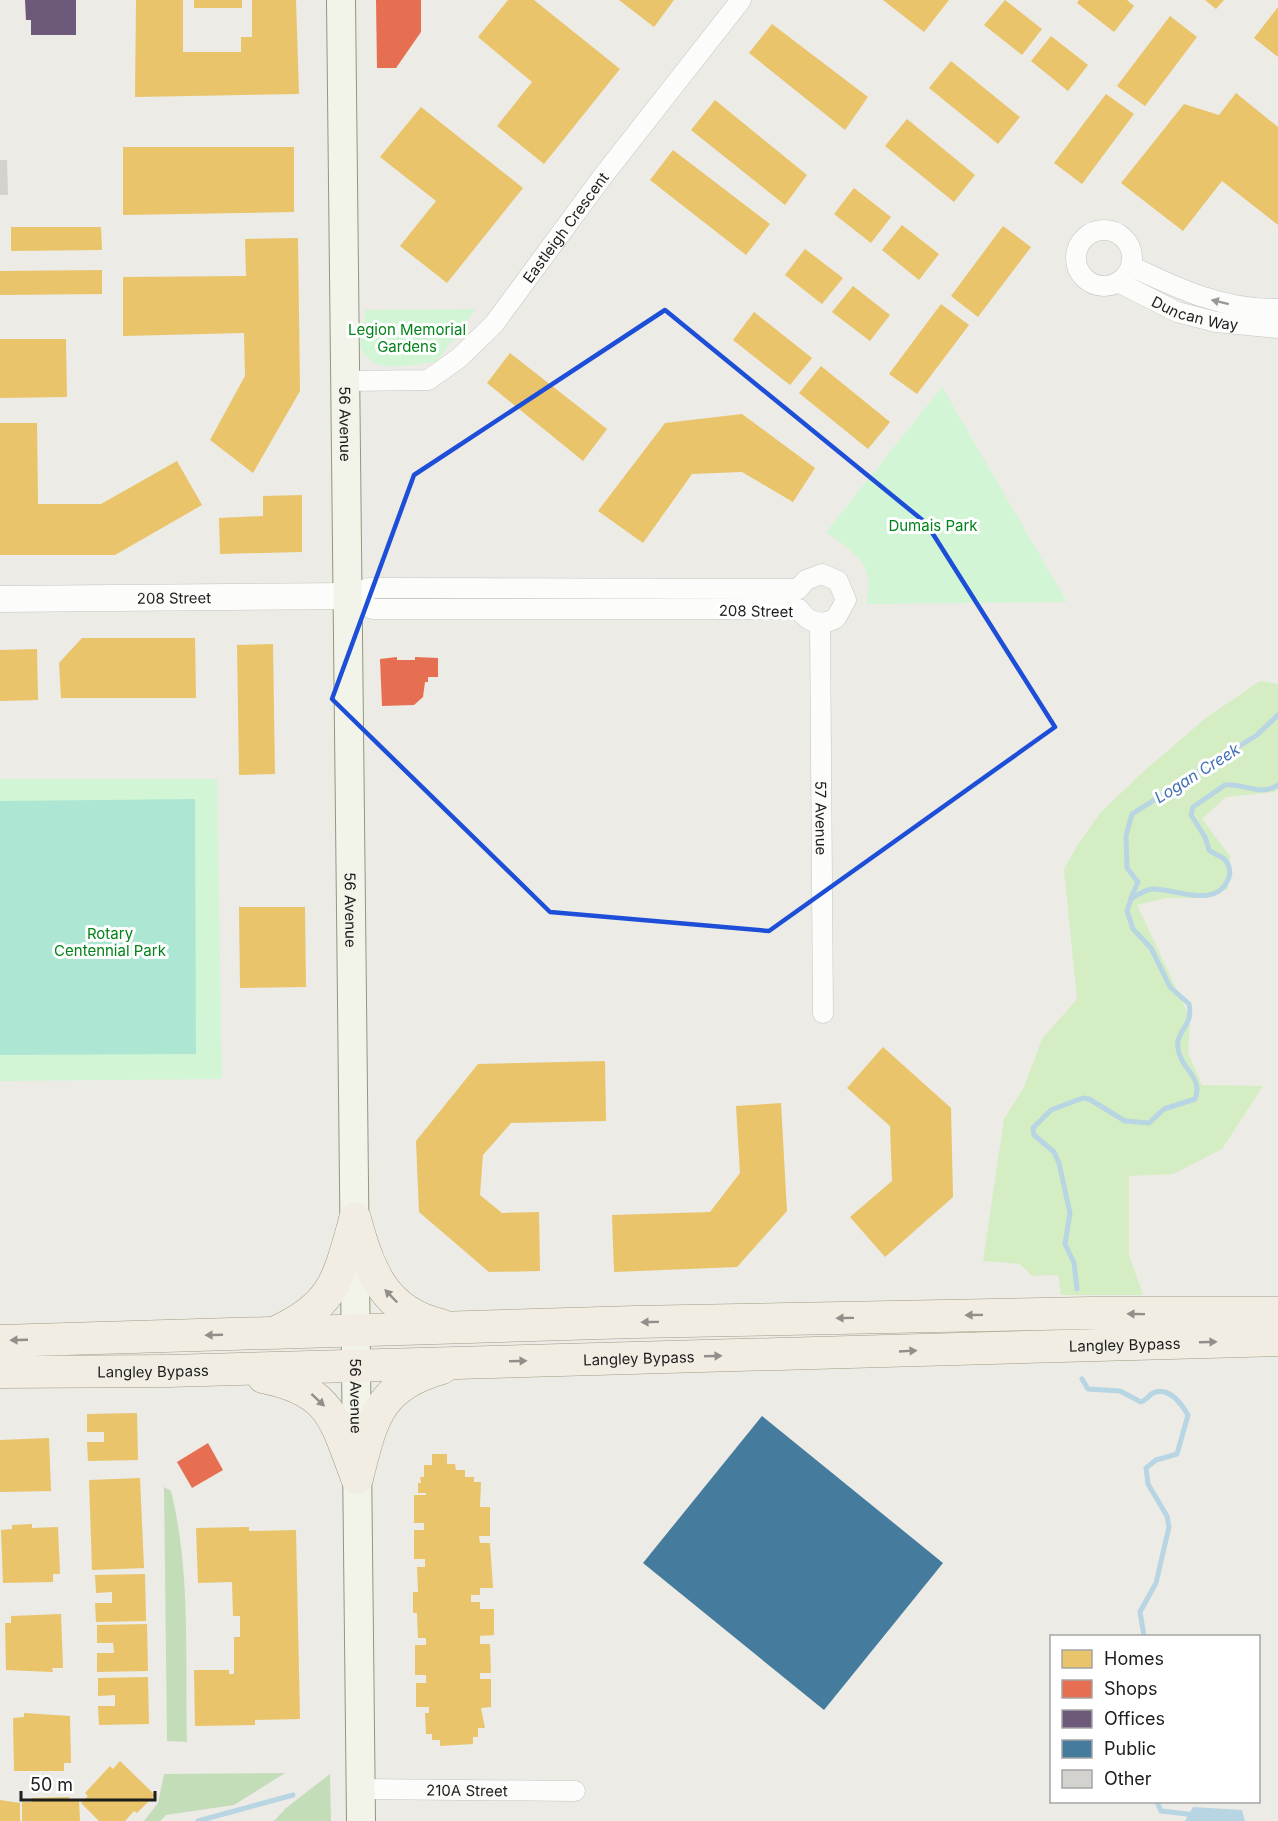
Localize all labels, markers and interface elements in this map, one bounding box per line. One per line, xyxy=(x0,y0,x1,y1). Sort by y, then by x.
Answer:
street label: Eastleigh Crescent xyxy=(518,168,612,286)
street label: Duncan Way xyxy=(1149,291,1240,334)
one-way arrow xyxy=(1211,296,1230,306)
park label: Legion Memorial Gardens xyxy=(348,320,466,356)
street label: 56 Avenue xyxy=(336,386,356,462)
park label: Dumais Park xyxy=(888,516,978,535)
street label: 208 Street xyxy=(137,588,211,607)
street label: 208 Street xyxy=(719,601,793,621)
water label: Logan Creek xyxy=(1151,739,1244,807)
street label: 57 Avenue xyxy=(812,781,831,855)
street label: 56 Avenue xyxy=(341,872,361,948)
park label: Rotary Centennial Park xyxy=(54,924,167,960)
one-way arrow xyxy=(384,1289,398,1304)
one-way arrow xyxy=(1126,1309,1145,1319)
one-way arrow xyxy=(964,1311,983,1320)
one-way arrow xyxy=(836,1313,855,1323)
one-way arrow xyxy=(641,1317,660,1327)
one-way arrow xyxy=(204,1330,223,1340)
street label: Langley Bypass xyxy=(1069,1333,1181,1355)
one-way arrow xyxy=(9,1336,28,1345)
one-way arrow xyxy=(1199,1337,1218,1346)
street label: Langley Bypass xyxy=(583,1347,695,1369)
one-way arrow xyxy=(899,1347,918,1356)
one-way arrow xyxy=(704,1351,723,1360)
one-way arrow xyxy=(509,1356,528,1366)
street label: 56 Avenue xyxy=(346,1358,366,1434)
street label: Langley Bypass xyxy=(97,1360,209,1381)
one-way arrow xyxy=(310,1393,325,1407)
legend xyxy=(1050,1635,1260,1803)
text: Homes xyxy=(1104,1648,1164,1669)
text: Shops xyxy=(1104,1678,1158,1699)
text: Offices xyxy=(1104,1708,1165,1729)
text: Public xyxy=(1104,1738,1156,1759)
scale bar xyxy=(21,1764,154,1802)
text: Other xyxy=(1104,1768,1152,1789)
text: 50 m xyxy=(30,1774,73,1795)
street label: 210A Street xyxy=(426,1780,508,1800)

